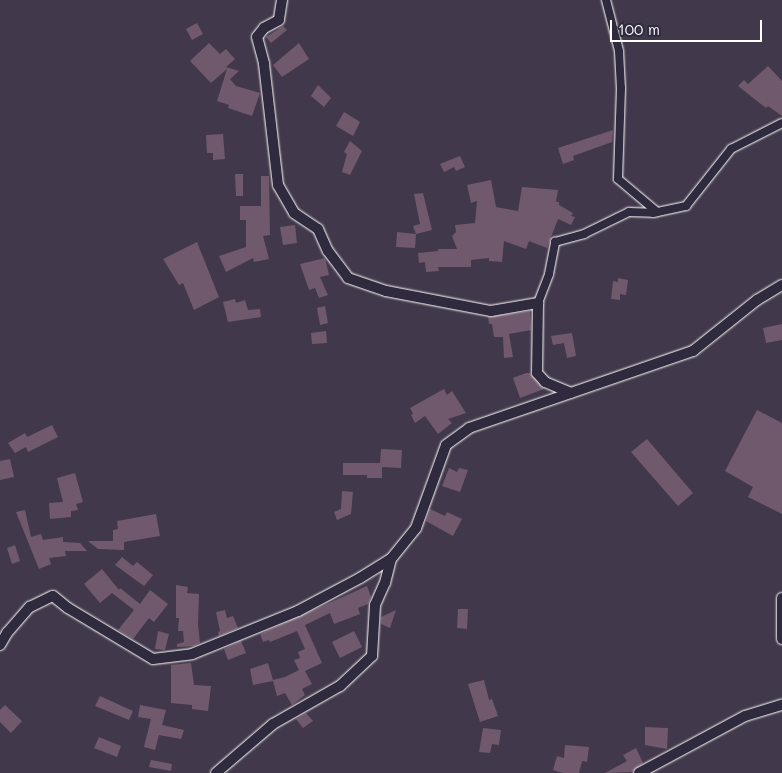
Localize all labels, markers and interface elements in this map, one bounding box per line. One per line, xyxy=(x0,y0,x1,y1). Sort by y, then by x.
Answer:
scale bar xyxy=(612,10,764,42)
text: 100 m xyxy=(618,19,660,39)

